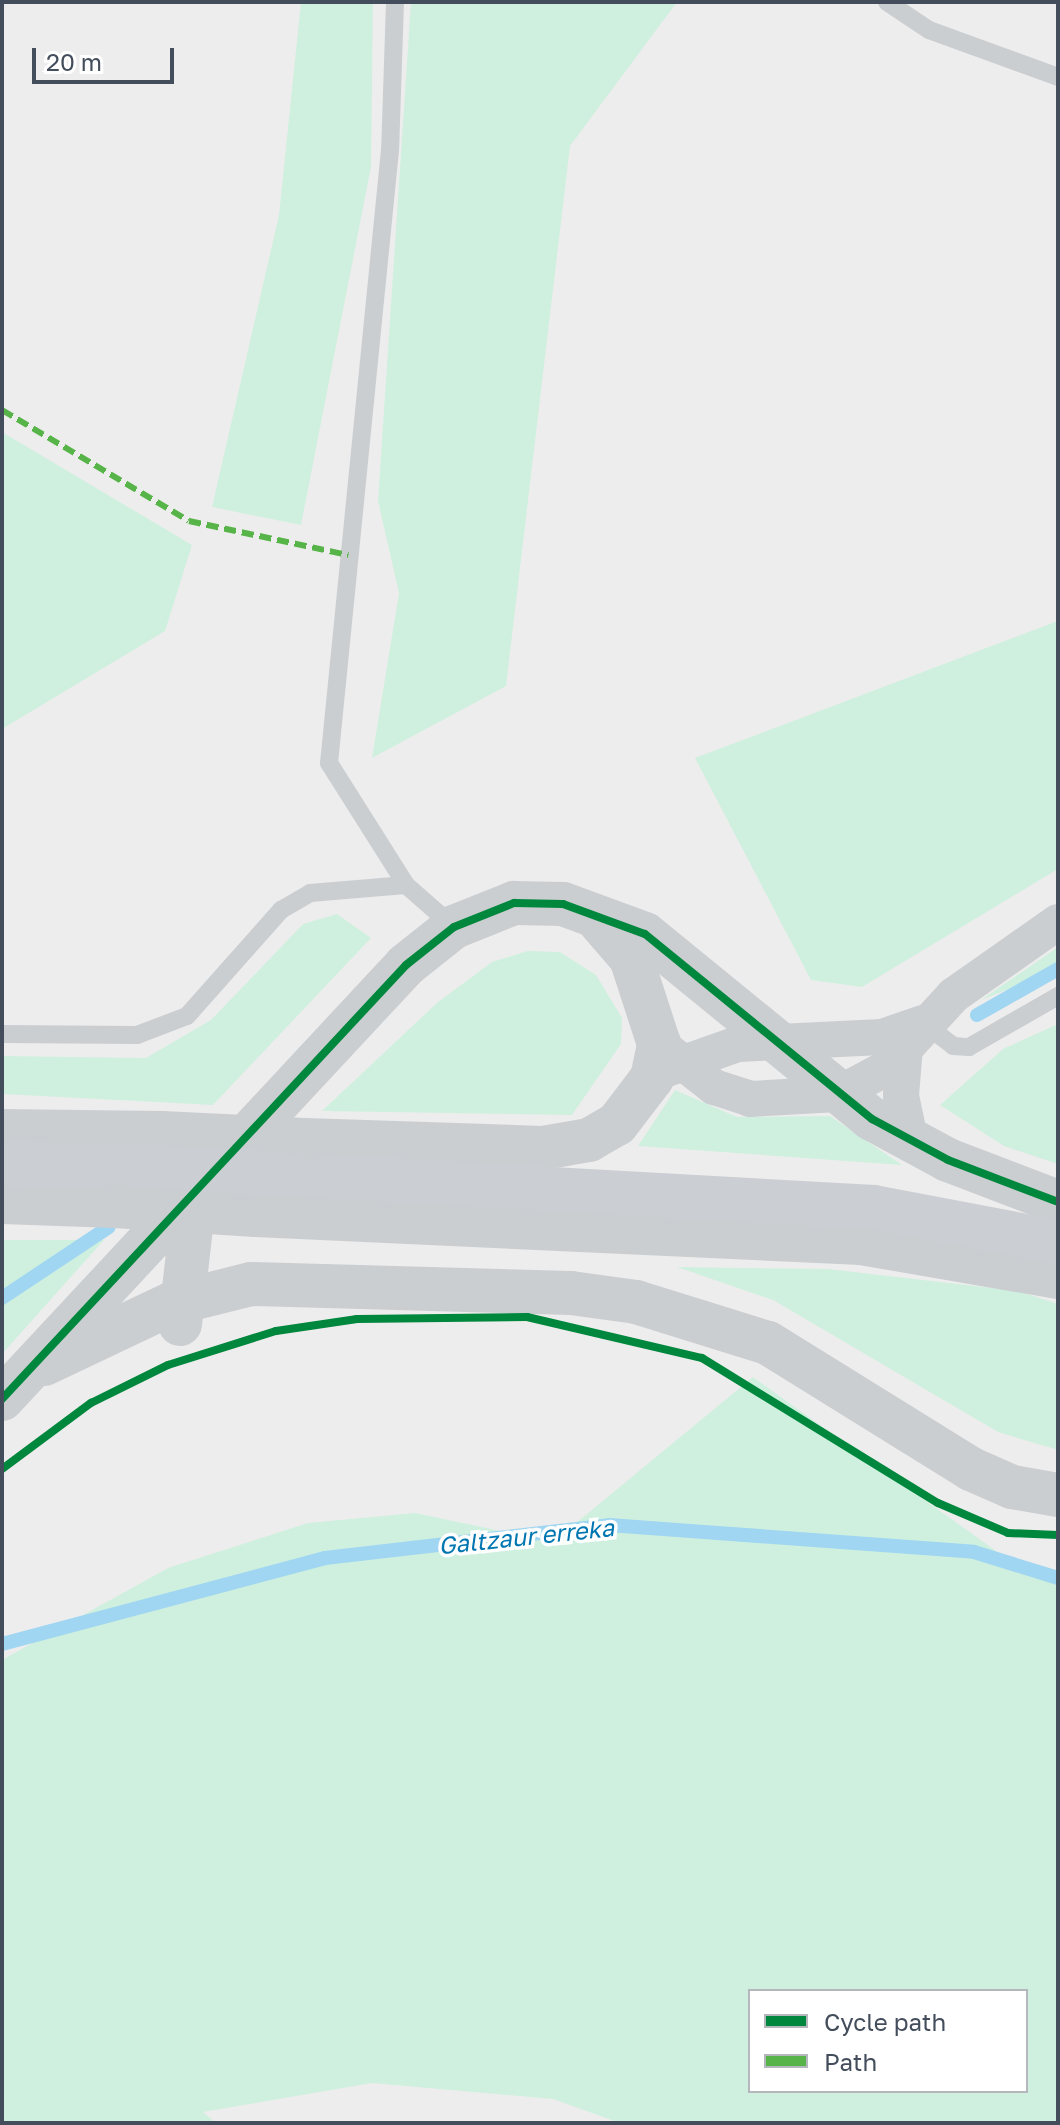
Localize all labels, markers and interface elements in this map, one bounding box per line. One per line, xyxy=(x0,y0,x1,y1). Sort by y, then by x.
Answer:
scale bar xyxy=(36,32,178,82)
text: 20 m xyxy=(46,47,102,76)
water label: Galtzaur erreka xyxy=(437,1512,615,1560)
legend xyxy=(748,1989,1028,2093)
text: Cycle path xyxy=(824,2007,946,2036)
text: Path xyxy=(824,2047,877,2076)

